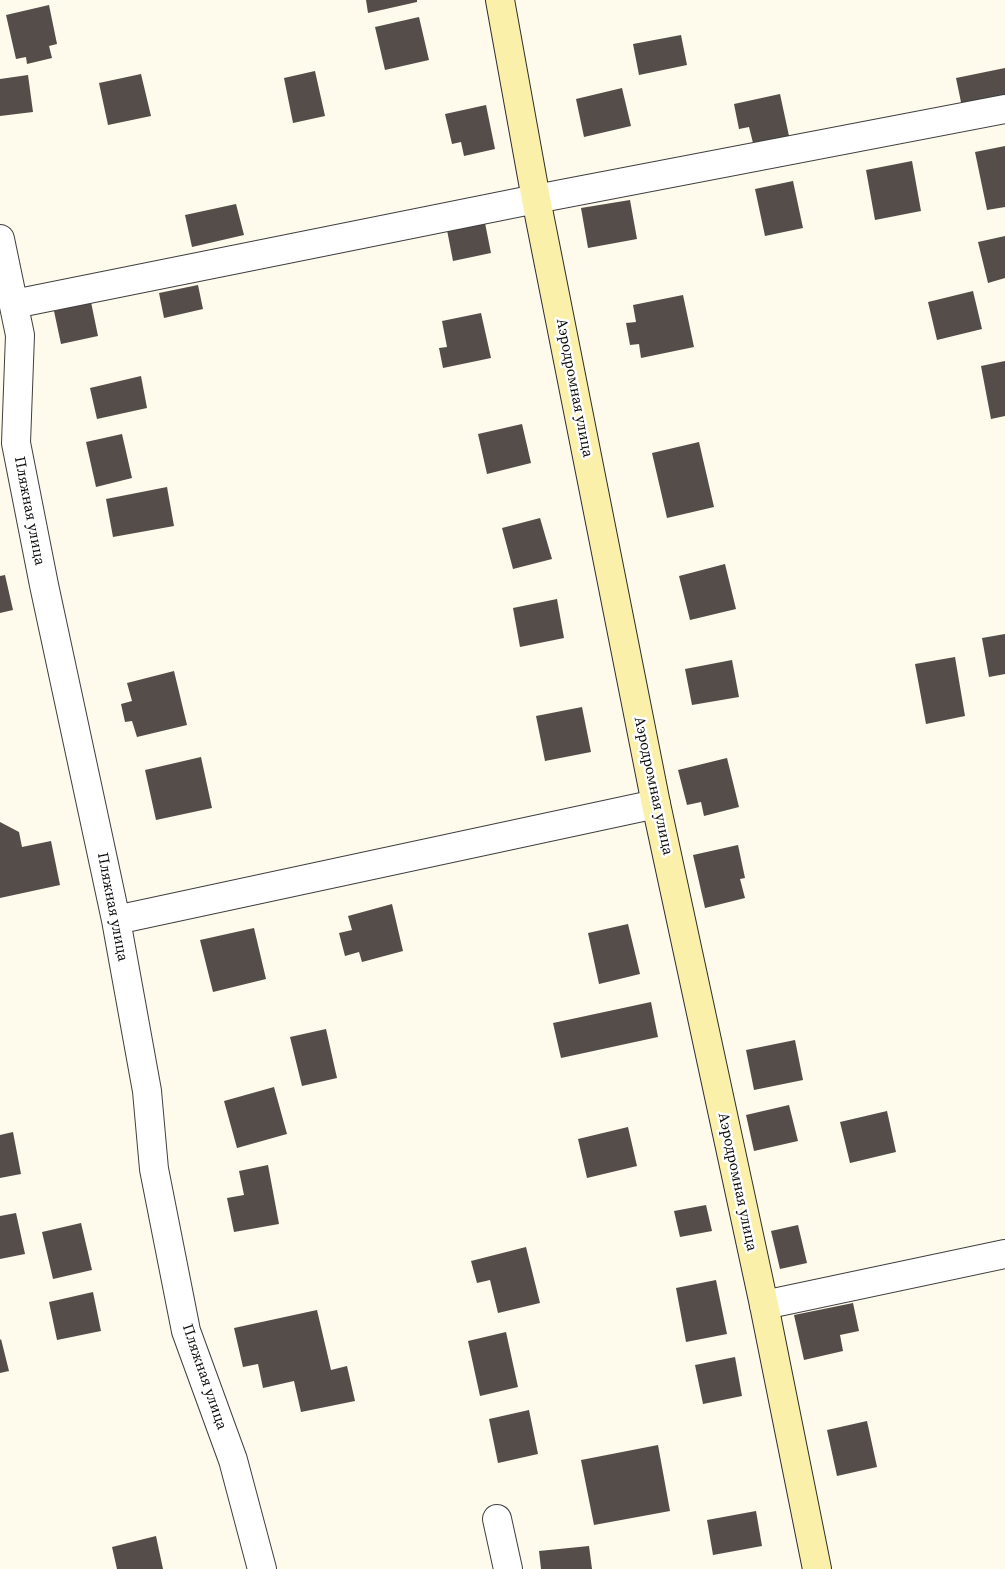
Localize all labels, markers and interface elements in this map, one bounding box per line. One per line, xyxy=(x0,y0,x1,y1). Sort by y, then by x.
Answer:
street label: Аэродромная улица xyxy=(552,317,596,459)
street label: Пляжная улица xyxy=(10,455,48,567)
street label: Аэродромная улица xyxy=(630,715,676,857)
street label: Пляжная улица xyxy=(93,851,131,963)
street label: Аэродромная улица xyxy=(714,1111,760,1253)
street label: Пляжная улица xyxy=(178,1322,230,1432)

